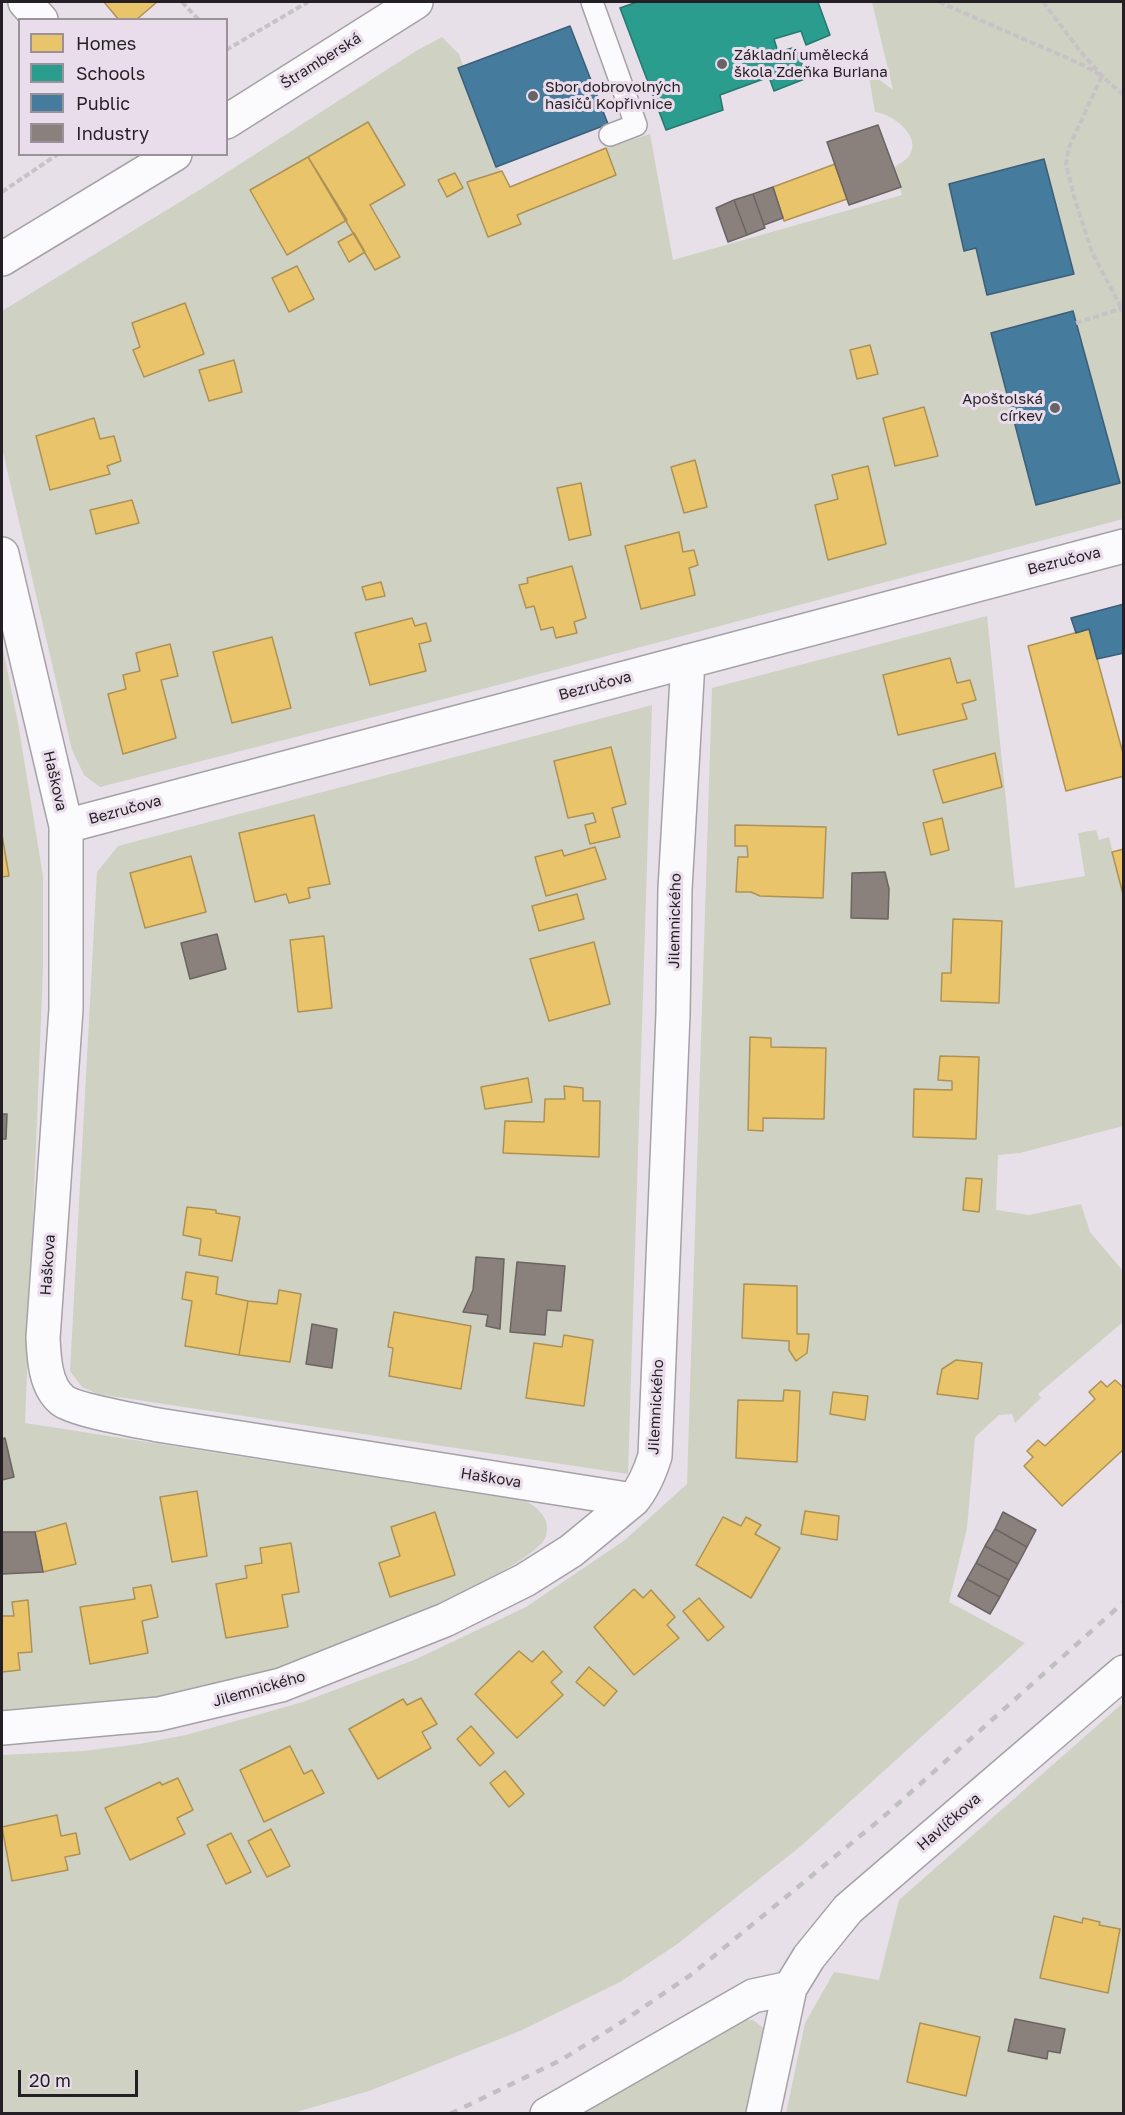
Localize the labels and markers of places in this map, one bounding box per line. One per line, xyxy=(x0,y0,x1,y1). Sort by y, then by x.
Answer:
place label: Základní umělecká škola Zdeňka Buriana xyxy=(734,46,888,81)
marker: Základní umělecká škola Zdeňka Buriana xyxy=(715,57,729,71)
place label: Sbor dobrovolných hasičů Kopřivnice xyxy=(545,78,681,113)
marker: Sbor dobrovolných hasičů Kopřivnice xyxy=(526,89,540,103)
place label: Apoštolská církev xyxy=(962,390,1043,425)
marker: Apoštolská církev xyxy=(1048,401,1062,415)

